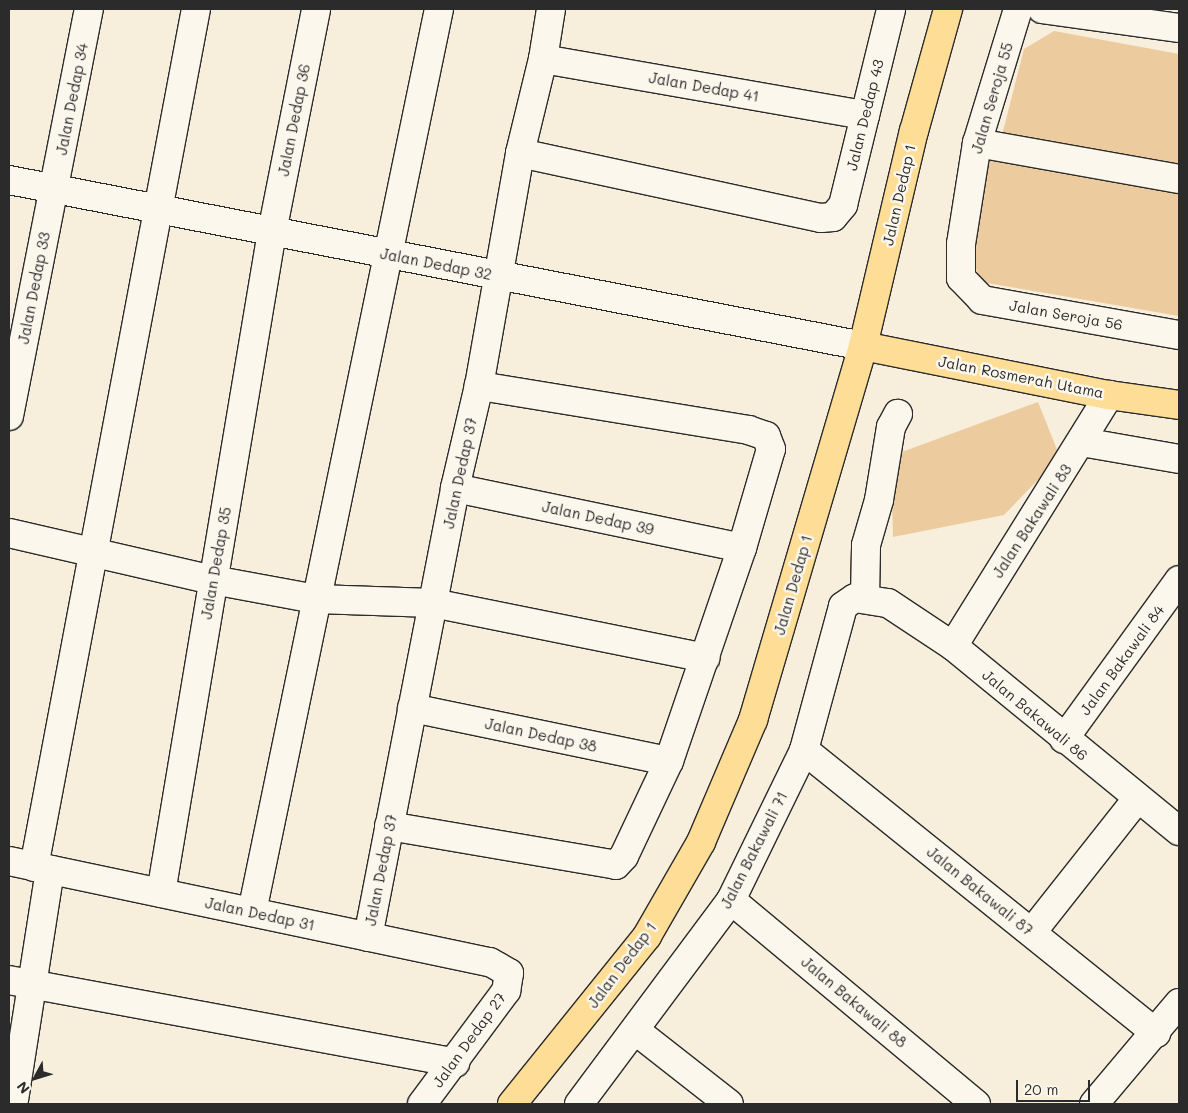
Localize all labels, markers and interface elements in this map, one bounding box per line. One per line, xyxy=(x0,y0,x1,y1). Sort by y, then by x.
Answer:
street label: Jalan Seroja 55 xyxy=(968,40,1016,156)
street label: Jalan Dedap 34 xyxy=(52,41,92,157)
street label: Jalan Dedap 43 xyxy=(842,58,888,172)
street label: Jalan Dedap 36 xyxy=(274,62,314,178)
street label: Jalan Dedap 41 xyxy=(647,68,761,106)
street label: Jalan Dedap 1 xyxy=(879,143,919,247)
street label: Jalan Dedap 33 xyxy=(14,230,54,346)
street label: Jalan Dedap 32 xyxy=(379,244,493,284)
street label: Jalan Seroja 56 xyxy=(1008,296,1124,334)
street label: Jalan Rosmerah Utama xyxy=(937,352,1105,402)
street label: Jalan Dedap 37 xyxy=(439,416,481,530)
street label: Jalan Bakawali 83 xyxy=(989,461,1075,581)
street label: Jalan Dedap 39 xyxy=(540,497,656,539)
street label: Jalan Dedap 35 xyxy=(197,505,235,621)
street label: Jalan Dedap 1 xyxy=(770,533,816,637)
street label: Jalan Bakawali 84 xyxy=(1076,601,1168,719)
street label: Jalan Bakawali 86 xyxy=(979,666,1091,764)
street label: Jalan Dedap 38 xyxy=(483,714,599,756)
street label: Jalan Bakawali 71 xyxy=(717,788,791,912)
street label: Jalan Dedap 37 xyxy=(361,813,401,927)
street label: Jalan Bakawali 87 xyxy=(923,843,1037,939)
street label: Jalan Dedap 31 xyxy=(203,894,317,934)
street label: Jalan Dedap 1 xyxy=(584,918,660,1012)
street label: Jalan Bakawali 88 xyxy=(798,953,910,1051)
street label: Jalan Dedap 27 xyxy=(429,989,509,1091)
north arrow xyxy=(10,1053,60,1103)
scale bar xyxy=(1018,1070,1092,1102)
text: N xyxy=(12,1078,34,1098)
text: 20 m xyxy=(1024,1079,1058,1099)

